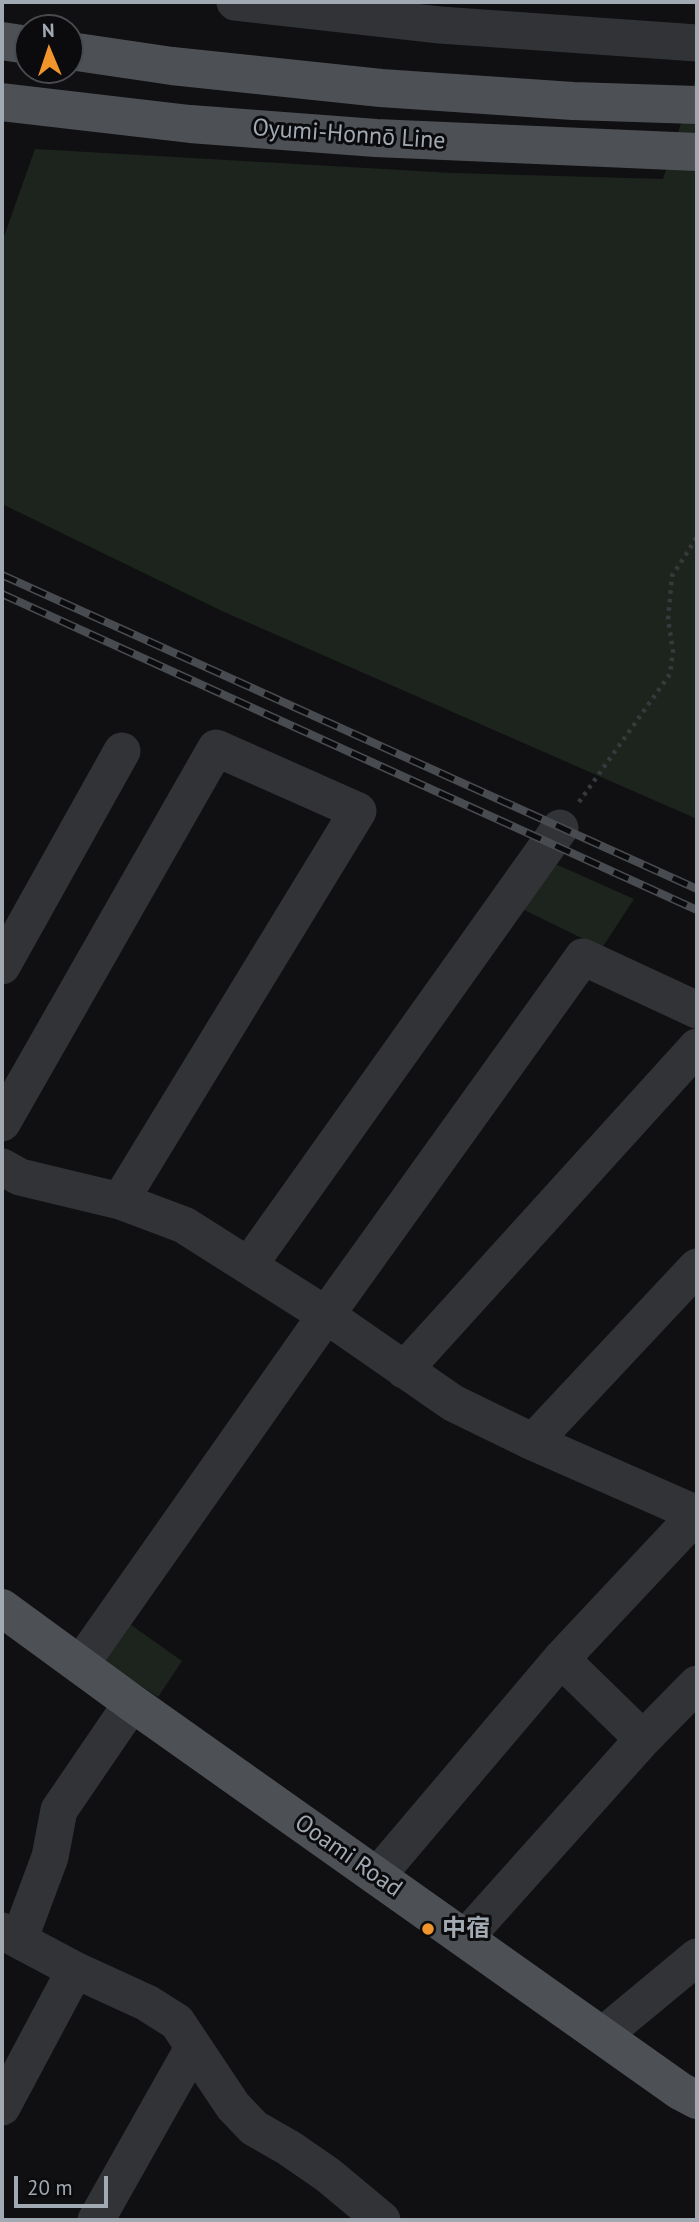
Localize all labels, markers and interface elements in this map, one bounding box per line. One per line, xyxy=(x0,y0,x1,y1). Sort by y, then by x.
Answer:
north arrow xyxy=(14,14,84,84)
text: N xyxy=(42,18,55,42)
street label: Oyumi-Honnō Line xyxy=(252,114,446,156)
street label: Ooami Road xyxy=(289,1809,407,1903)
place label: 中宿 xyxy=(442,1915,490,1943)
marker: 中宿 xyxy=(420,1921,436,1937)
scale bar xyxy=(18,2162,112,2206)
text: 20 m xyxy=(27,2174,73,2201)

